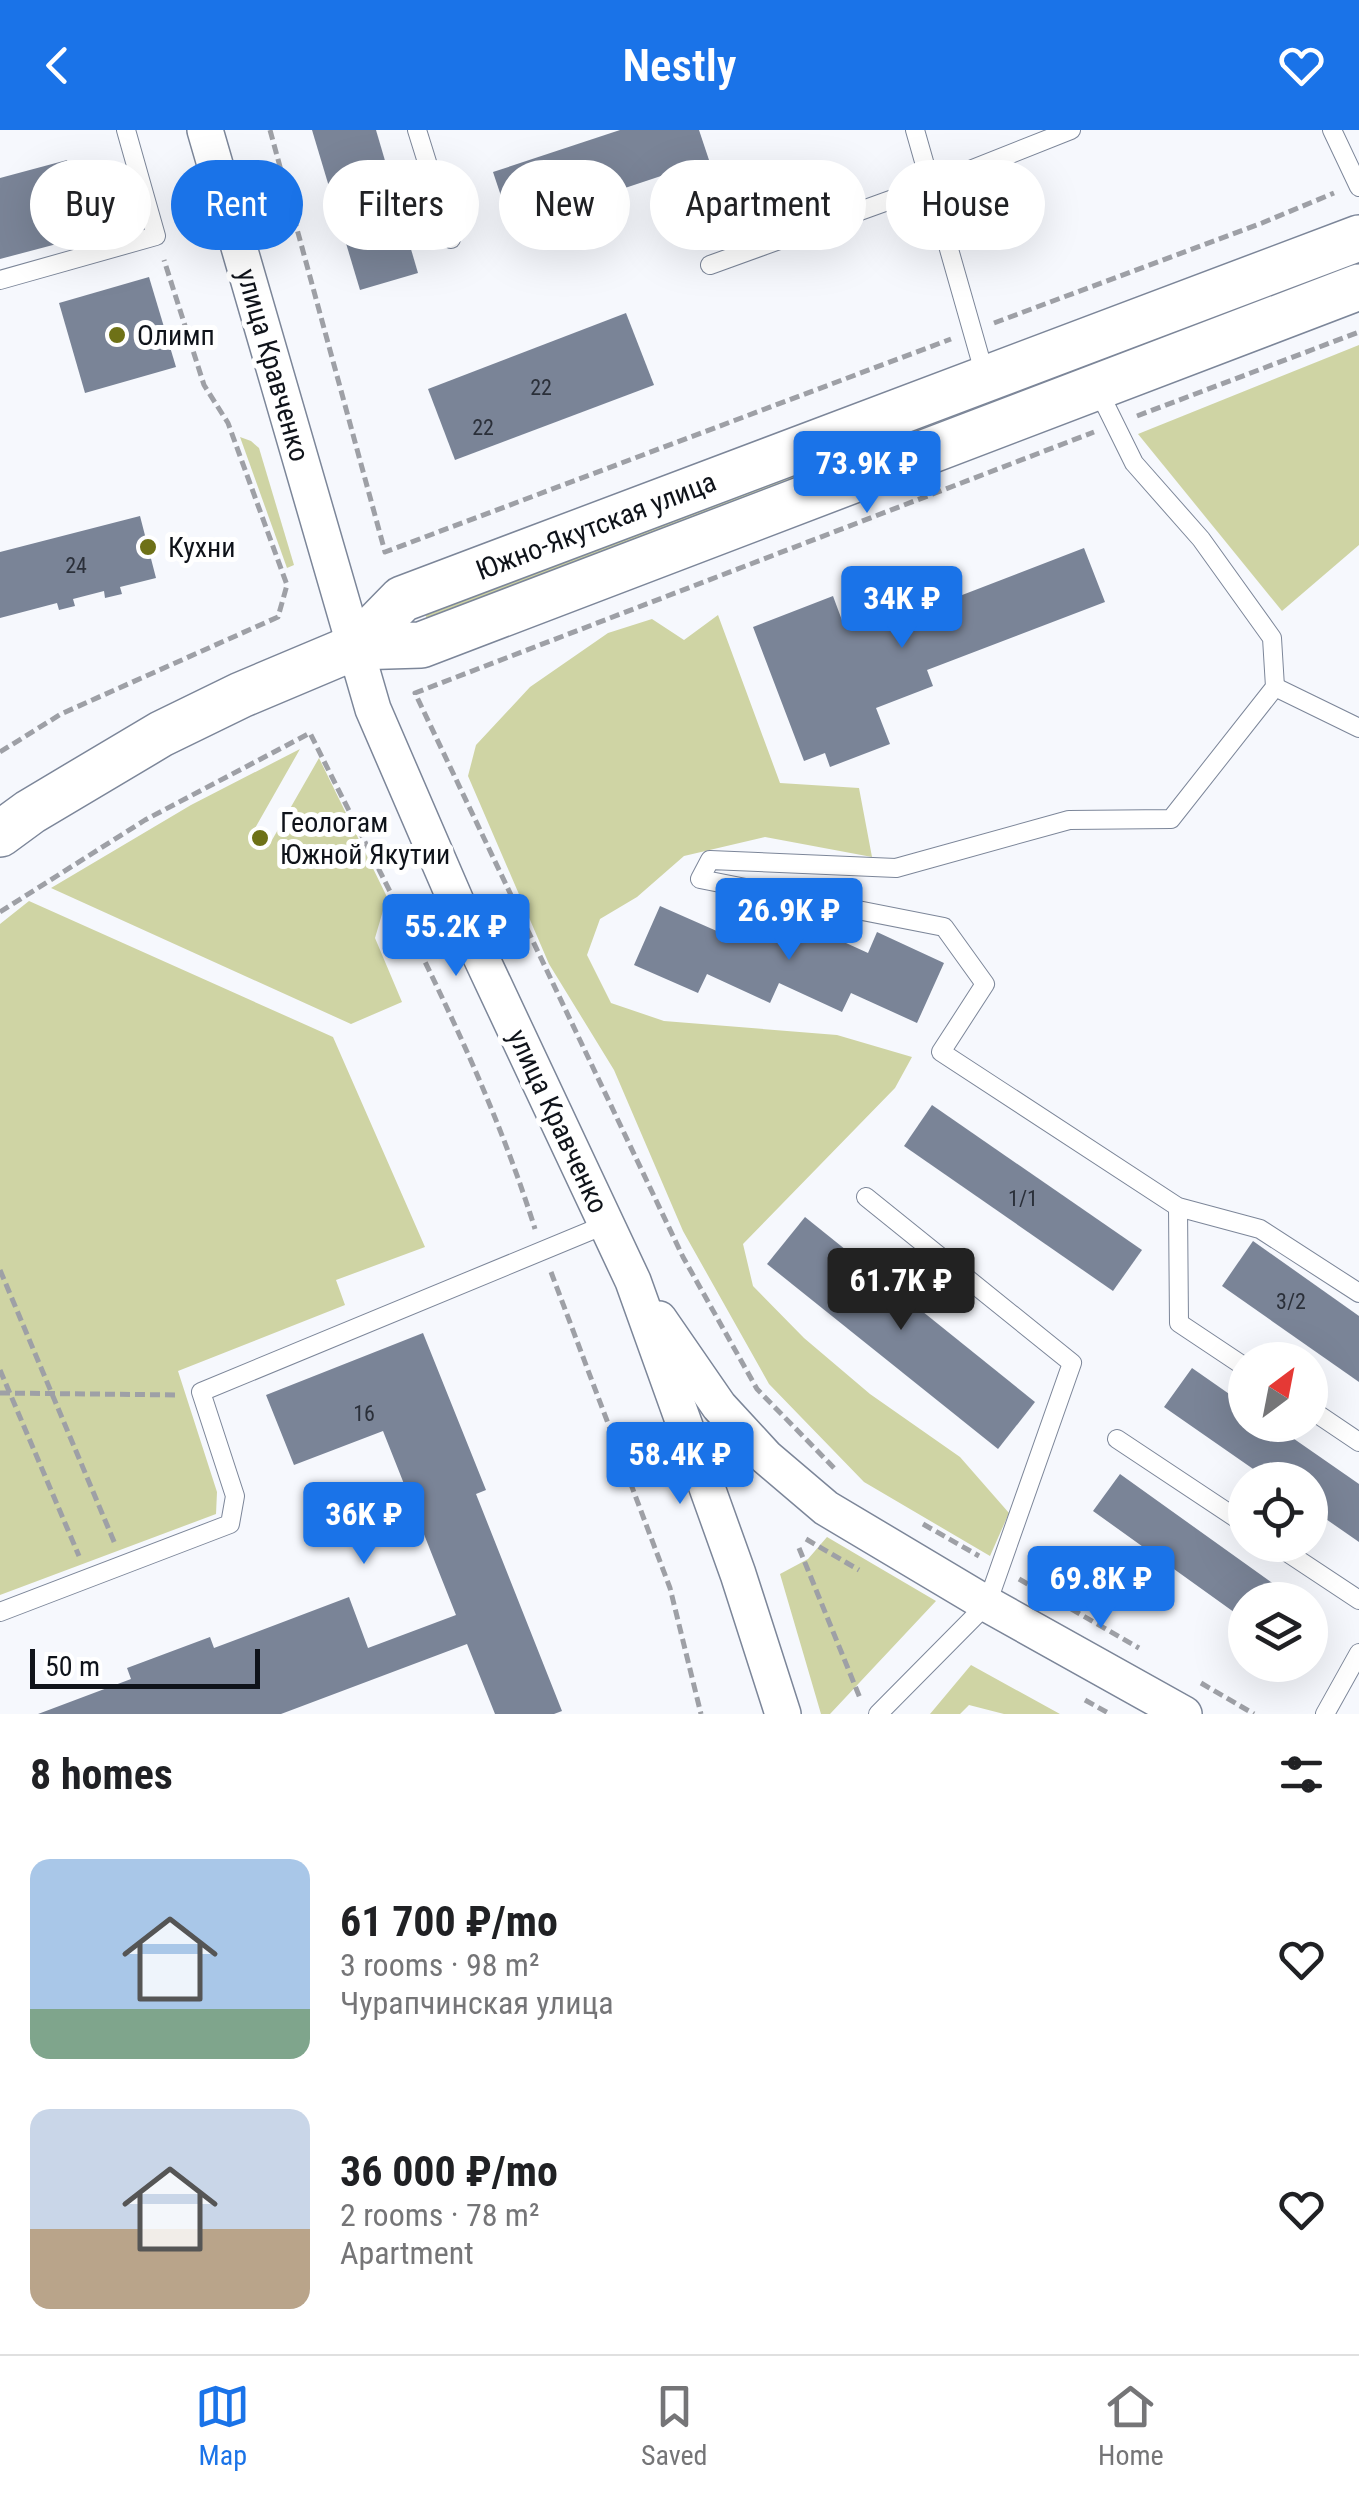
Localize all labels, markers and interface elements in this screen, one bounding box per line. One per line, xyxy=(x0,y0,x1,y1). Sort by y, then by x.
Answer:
icon: back xyxy=(30,38,85,93)
icon: heart xyxy=(1274,38,1329,93)
text: Nestly xyxy=(622,39,737,92)
chip: Buy xyxy=(30,160,151,250)
chip: Rent xyxy=(171,160,303,250)
chip: Filters xyxy=(323,160,479,250)
chip: New xyxy=(499,160,630,250)
chip: Apartment xyxy=(650,160,866,250)
chip: House xyxy=(886,160,1045,250)
street label: улица Кравченко xyxy=(230,265,316,465)
place label: Олимп xyxy=(137,319,215,352)
marker: Олимп xyxy=(106,324,128,346)
house number: 22 xyxy=(530,375,552,400)
house number: 22 xyxy=(472,415,494,440)
pin: 73.9K ₽ xyxy=(775,431,959,516)
text: 73.9K ₽ xyxy=(816,444,918,482)
street label: Южно-Якутская улица xyxy=(471,465,721,587)
place label: Кухни xyxy=(168,531,236,564)
marker: Кухни xyxy=(137,536,159,558)
house number: 24 xyxy=(65,553,87,578)
pin: 34K ₽ xyxy=(832,566,972,651)
text: 34K ₽ xyxy=(863,579,941,617)
place label: Геологам Южной Якутии xyxy=(280,806,450,871)
marker: Геологам Южной Якутии xyxy=(249,827,271,849)
pin: 26.9K ₽ xyxy=(697,878,881,963)
text: 26.9K ₽ xyxy=(738,891,840,929)
pin: 55.2K ₽ xyxy=(364,894,548,979)
text: 55.2K ₽ xyxy=(405,907,507,945)
street label: улица Кравченко xyxy=(501,1024,615,1218)
house number: 1/1 xyxy=(1008,1186,1038,1211)
pin: 61.7K ₽ xyxy=(809,1248,993,1333)
text: 61.7K ₽ xyxy=(850,1261,952,1299)
house number: 3/2 xyxy=(1276,1289,1306,1314)
north arrow xyxy=(1228,1342,1328,1442)
map controls xyxy=(1228,1342,1328,1682)
house number: 16 xyxy=(353,1401,375,1426)
pin: 58.4K ₽ xyxy=(588,1422,772,1507)
text: 58.4K ₽ xyxy=(629,1435,731,1473)
button: locate xyxy=(1228,1462,1328,1562)
pin: 36K ₽ xyxy=(294,1482,434,1567)
text: 36K ₽ xyxy=(325,1495,403,1533)
pin: 69.8K ₽ xyxy=(1009,1546,1193,1631)
text: 69.8K ₽ xyxy=(1050,1559,1152,1597)
button: layers xyxy=(1228,1582,1328,1682)
scale bar xyxy=(30,1644,260,1688)
text: 50 m xyxy=(45,1650,100,1683)
icon: filters xyxy=(1274,1747,1329,1802)
text: 8 homes xyxy=(30,1750,173,1799)
text: 61 700 ₽/mo xyxy=(340,1897,558,1946)
icon: home xyxy=(110,1899,230,2019)
icon: heart xyxy=(1274,1932,1329,1987)
text: 3 rooms · 98 m² xyxy=(340,1946,539,1984)
text: Чурапчинская улица xyxy=(340,1984,614,2022)
text: 36 000 ₽/mo xyxy=(340,2147,558,2196)
icon: home xyxy=(110,2149,230,2269)
icon: heart xyxy=(1274,2182,1329,2237)
text: 2 rooms · 78 m² xyxy=(340,2196,539,2234)
text: Apartment xyxy=(340,2234,474,2272)
tab: Map xyxy=(195,2379,250,2472)
tab: Saved xyxy=(641,2379,707,2472)
tab: Home xyxy=(1098,2379,1164,2472)

